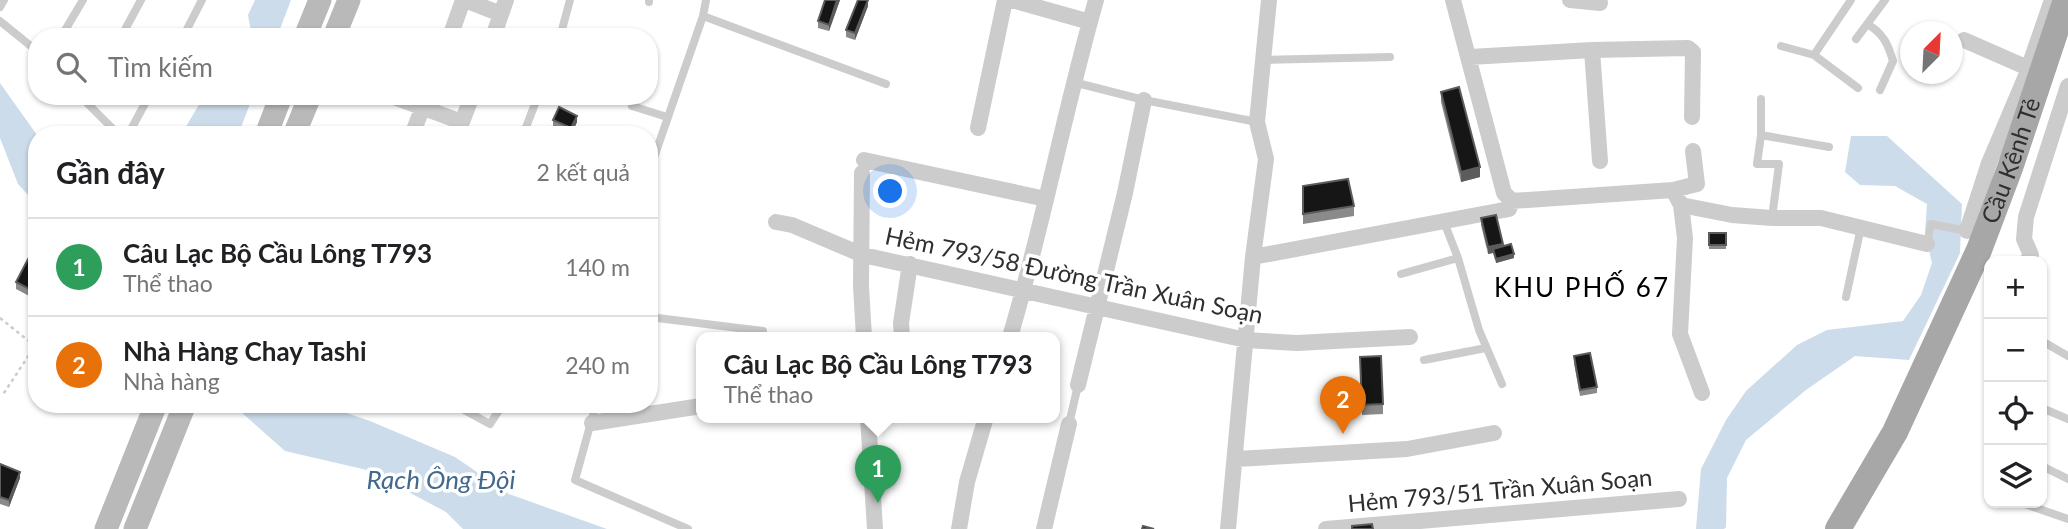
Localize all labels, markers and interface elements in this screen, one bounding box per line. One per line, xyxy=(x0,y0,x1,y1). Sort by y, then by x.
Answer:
north arrow xyxy=(1900,21,1963,84)
search box xyxy=(28,28,658,105)
icon: search xyxy=(52,48,90,86)
text: Tìm kiếm xyxy=(108,51,213,83)
street label: Cầu Kênh Tẻ xyxy=(1974,94,2045,227)
text: Gần đây xyxy=(56,154,165,190)
text: 2 kết quả xyxy=(536,158,630,186)
your location xyxy=(873,174,907,208)
street label: Hẻm 793/58 Đường Trần Xuân Soạn xyxy=(883,220,1266,329)
text: Câu Lạc Bộ Cầu Lông T793 xyxy=(123,237,432,269)
text: 1 xyxy=(72,253,86,281)
text: 140 m xyxy=(565,253,630,281)
map controls xyxy=(1984,256,2047,508)
button: + xyxy=(1984,256,2047,319)
text: Thể thao xyxy=(123,269,213,297)
district label: KHU PHỐ 67 xyxy=(1494,270,1670,303)
button: − xyxy=(1984,319,2047,382)
popup xyxy=(696,332,1060,423)
text: Nhà Hàng Chay Tashi xyxy=(123,335,367,367)
text: Câu Lạc Bộ Cầu Lông T793 xyxy=(723,348,1033,380)
text: 2 xyxy=(72,351,86,379)
text: 240 m xyxy=(565,351,630,379)
text: Nhà hàng xyxy=(123,367,220,395)
pin: 2 xyxy=(1320,376,1366,434)
text: Thể thao xyxy=(723,380,813,408)
button: locate xyxy=(1984,382,2047,445)
pin: 1 xyxy=(855,445,901,503)
button: layers xyxy=(1984,445,2047,508)
street label: Hẻm 793/51 Trần Xuân Soạn xyxy=(1346,462,1653,517)
water label: Rạch Ông Đội xyxy=(366,463,516,495)

